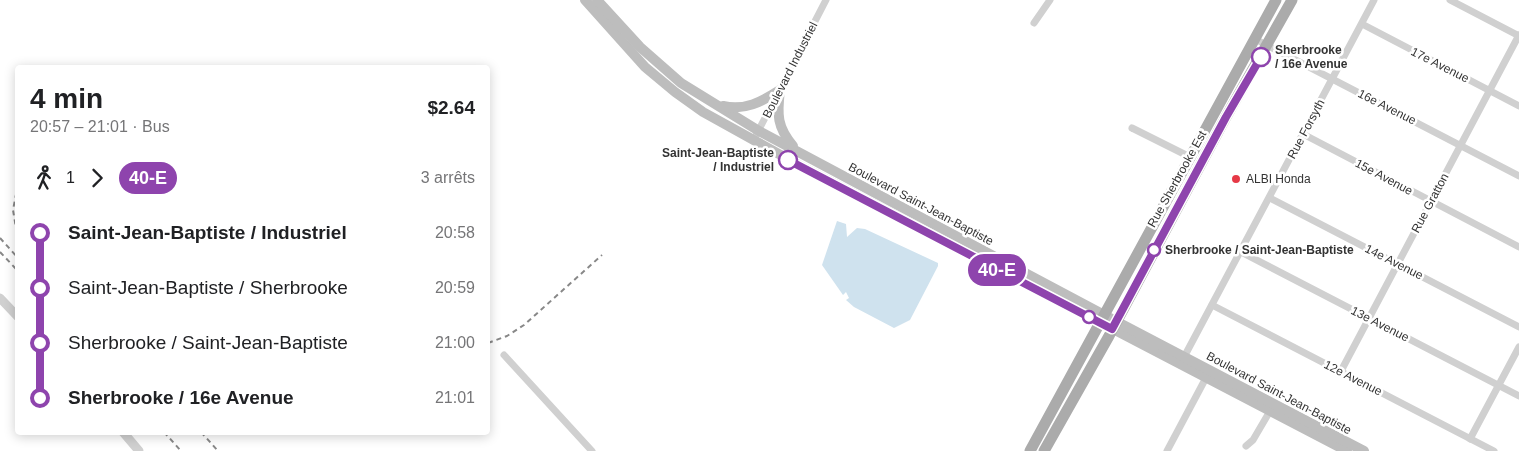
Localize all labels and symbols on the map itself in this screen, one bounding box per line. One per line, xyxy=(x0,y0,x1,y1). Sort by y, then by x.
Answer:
street label: Boulevard Industriel xyxy=(760,20,820,120)
place label: Sherbrooke / 16e Avenue xyxy=(1275,43,1348,71)
street label: 17e Avenue xyxy=(1409,44,1472,86)
marker: Sherbrooke / 16e Avenue xyxy=(1251,47,1271,67)
street label: 16e Avenue xyxy=(1356,86,1419,128)
street label: Rue Forsyth xyxy=(1284,97,1328,161)
street label: Rue Sherbrooke Est xyxy=(1145,128,1210,230)
place label: Saint-Jean-Baptiste / Industriel xyxy=(662,146,774,174)
marker: Saint-Jean-Baptiste / Industriel xyxy=(778,150,798,170)
street label: 15e Avenue xyxy=(1353,156,1415,198)
street label: Boulevard Saint-Jean-Baptiste xyxy=(846,160,996,248)
street label: Rue Gratton xyxy=(1408,171,1452,235)
place label: ALBI Honda xyxy=(1246,172,1311,186)
marker: ALBI Honda xyxy=(1230,173,1242,185)
street label: 14e Avenue xyxy=(1363,241,1426,283)
marker: Sherbrooke / Saint-Jean-Baptiste xyxy=(1147,243,1161,257)
place label: Sherbrooke / Saint-Jean-Baptiste xyxy=(1165,243,1354,257)
line badge: 40-E xyxy=(962,254,1032,286)
street label: 13e Avenue xyxy=(1349,303,1412,345)
unlabelled marker xyxy=(1082,310,1096,324)
street label: Boulevard Saint-Jean-Baptiste xyxy=(1204,349,1354,437)
street label: 12e Avenue xyxy=(1322,357,1385,399)

